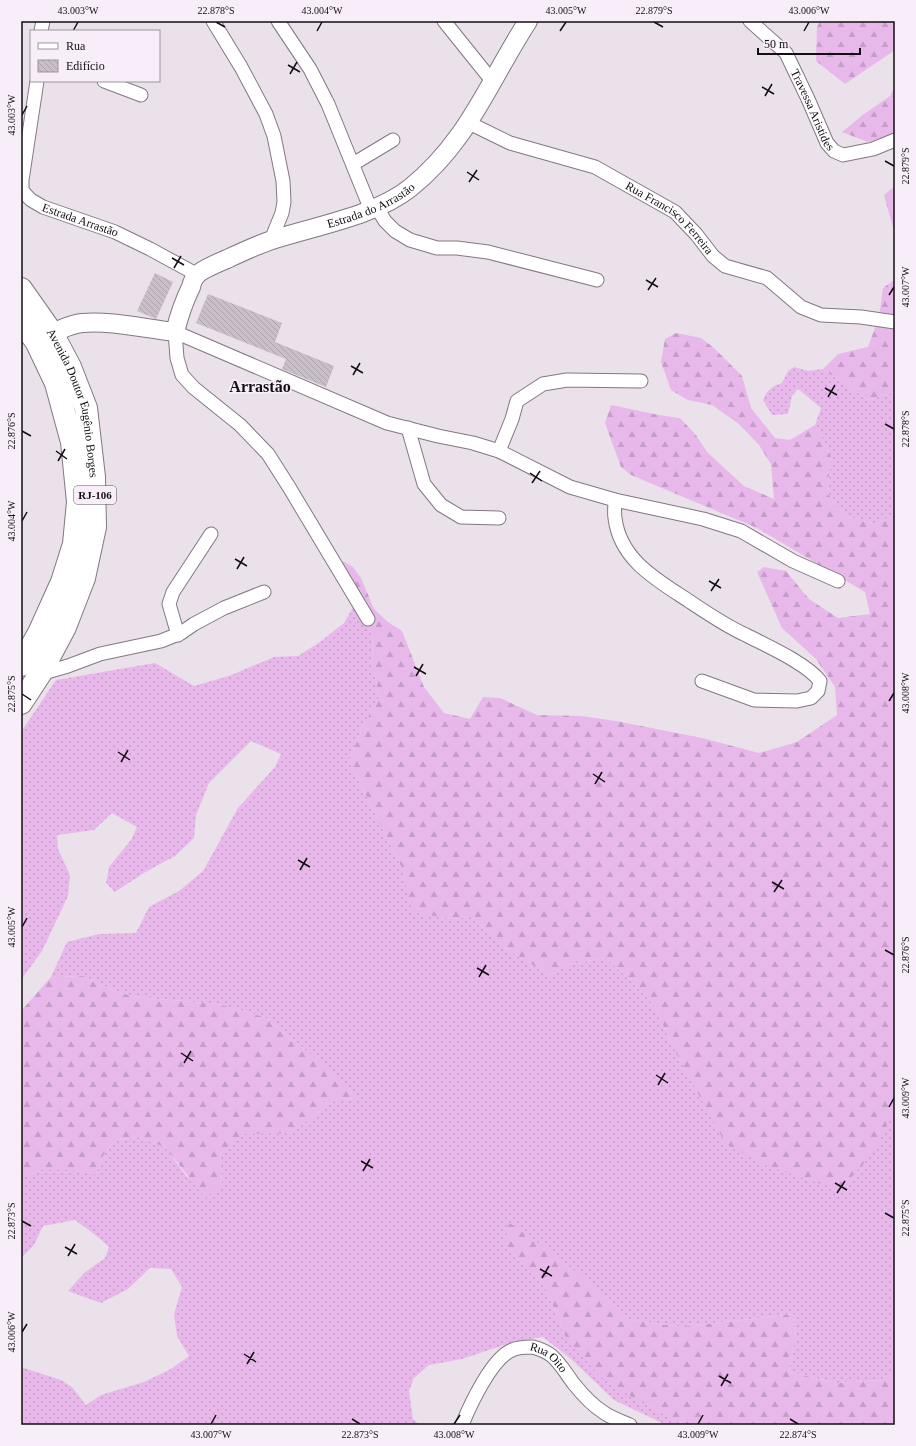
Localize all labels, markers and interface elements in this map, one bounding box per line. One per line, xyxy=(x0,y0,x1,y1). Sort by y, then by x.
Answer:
text: 43.003°W xyxy=(58,5,99,16)
text: 22.878°S xyxy=(197,5,235,16)
text: 43.004°W xyxy=(302,5,343,16)
text: 43.005°W xyxy=(546,5,587,16)
text: 22.879°S xyxy=(635,5,673,16)
text: 43.006°W xyxy=(789,5,830,16)
legend xyxy=(30,30,160,82)
scale bar xyxy=(758,30,860,56)
text: 50 m xyxy=(764,37,789,51)
text: Rua xyxy=(66,39,86,53)
text: Edifício xyxy=(66,59,105,73)
street label: Travessa Aristides xyxy=(788,67,838,154)
text: 43.003°W xyxy=(6,94,17,135)
text: 22.879°S xyxy=(900,147,911,185)
street label: Rua Francisco Ferreira xyxy=(623,179,717,258)
street label: Estrada do Arrastão xyxy=(326,180,418,231)
street label: Estrada Arrastão xyxy=(40,200,121,240)
text: 43.007°W xyxy=(900,266,911,307)
street label: Avenida Doutor Eugênio Borges xyxy=(44,326,101,479)
district label: Arrastão xyxy=(229,378,291,395)
text: 22.878°S xyxy=(900,410,911,448)
text: 22.876°S xyxy=(6,412,17,450)
road number: RJ-106 xyxy=(74,486,116,504)
text: 43.004°W xyxy=(6,500,17,541)
text: 43.008°W xyxy=(900,672,911,713)
text: 22.875°S xyxy=(6,675,17,713)
text: 43.005°W xyxy=(6,906,17,947)
text: 22.876°S xyxy=(900,936,911,974)
text: 43.009°W xyxy=(900,1077,911,1118)
text: 22.875°S xyxy=(900,1199,911,1237)
text: 22.873°S xyxy=(6,1202,17,1240)
text: 43.006°W xyxy=(6,1311,17,1352)
street label: Rua Oito xyxy=(528,1339,570,1375)
text: 43.007°W xyxy=(191,1429,232,1440)
text: 22.873°S xyxy=(341,1429,379,1440)
text: 43.008°W xyxy=(434,1429,475,1440)
text: 43.009°W xyxy=(678,1429,719,1440)
text: 22.874°S xyxy=(779,1429,817,1440)

